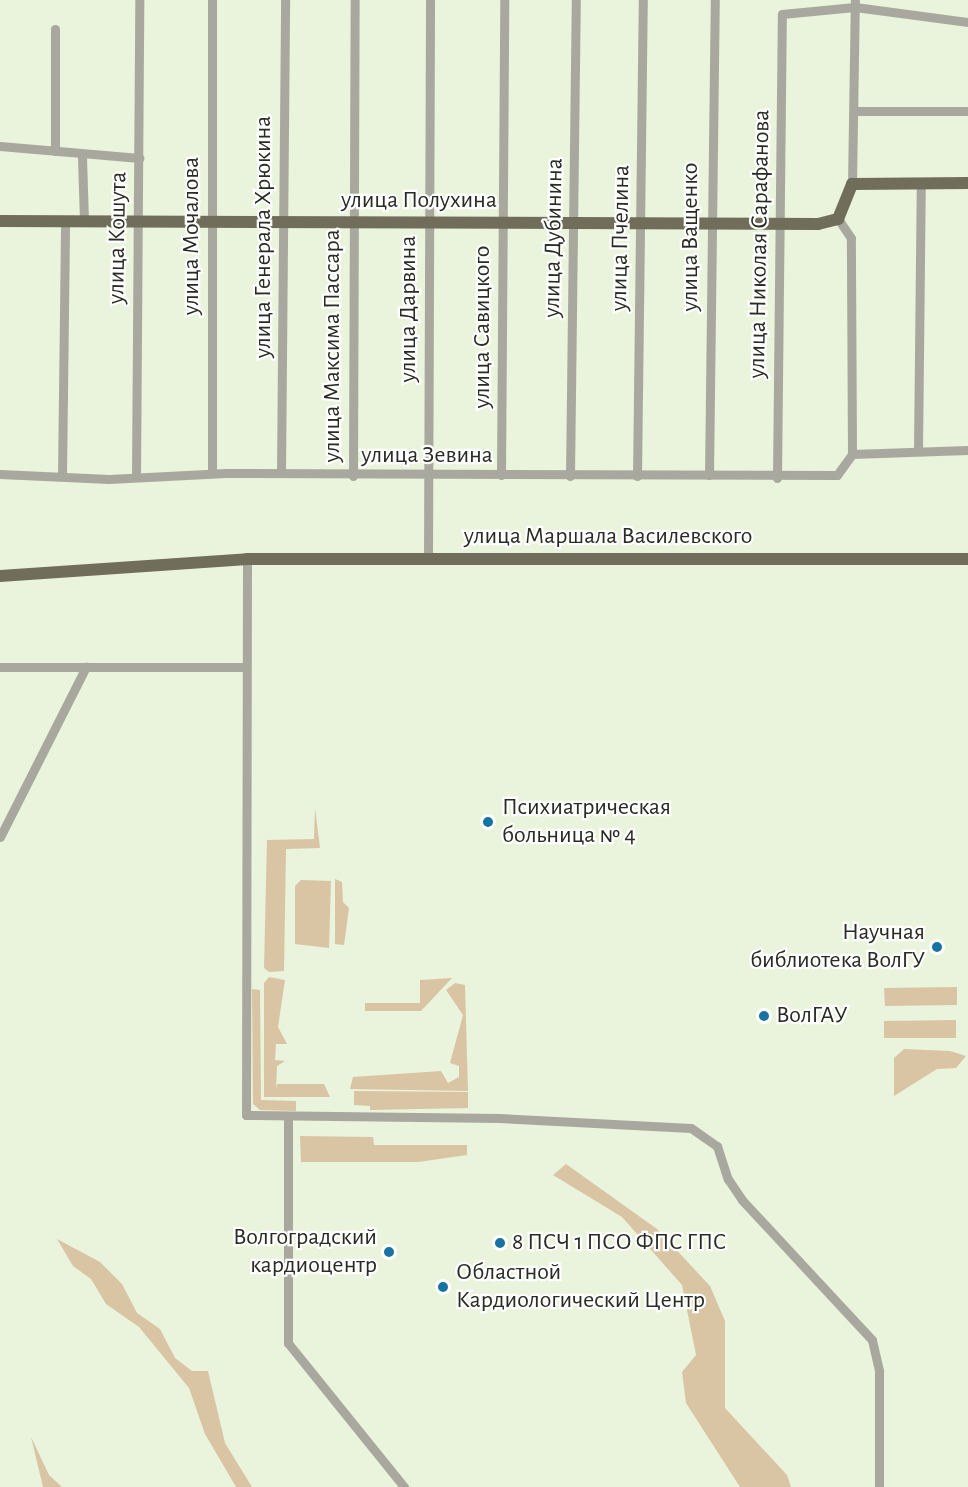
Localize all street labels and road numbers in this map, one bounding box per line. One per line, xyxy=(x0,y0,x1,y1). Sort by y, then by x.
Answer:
street label: улица Николая Сарафанова xyxy=(743,109,777,379)
street label: улица Генерала Хрюкина xyxy=(250,116,278,358)
street label: улица Мочалова xyxy=(178,157,206,315)
street label: улица Дубинина xyxy=(538,158,570,318)
street label: улица Ващенко xyxy=(677,163,705,311)
street label: улица Пчелина xyxy=(605,165,637,311)
street label: улица Кошута xyxy=(102,172,134,304)
street label: улица Полухина xyxy=(341,187,497,215)
street label: улица Максима Пассара xyxy=(319,229,347,463)
street label: улица Дарвина xyxy=(395,236,423,382)
street label: улица Савицкого xyxy=(469,246,497,408)
street label: улица Зевина xyxy=(361,442,493,470)
street label: улица Маршала Василевского xyxy=(464,523,752,551)

